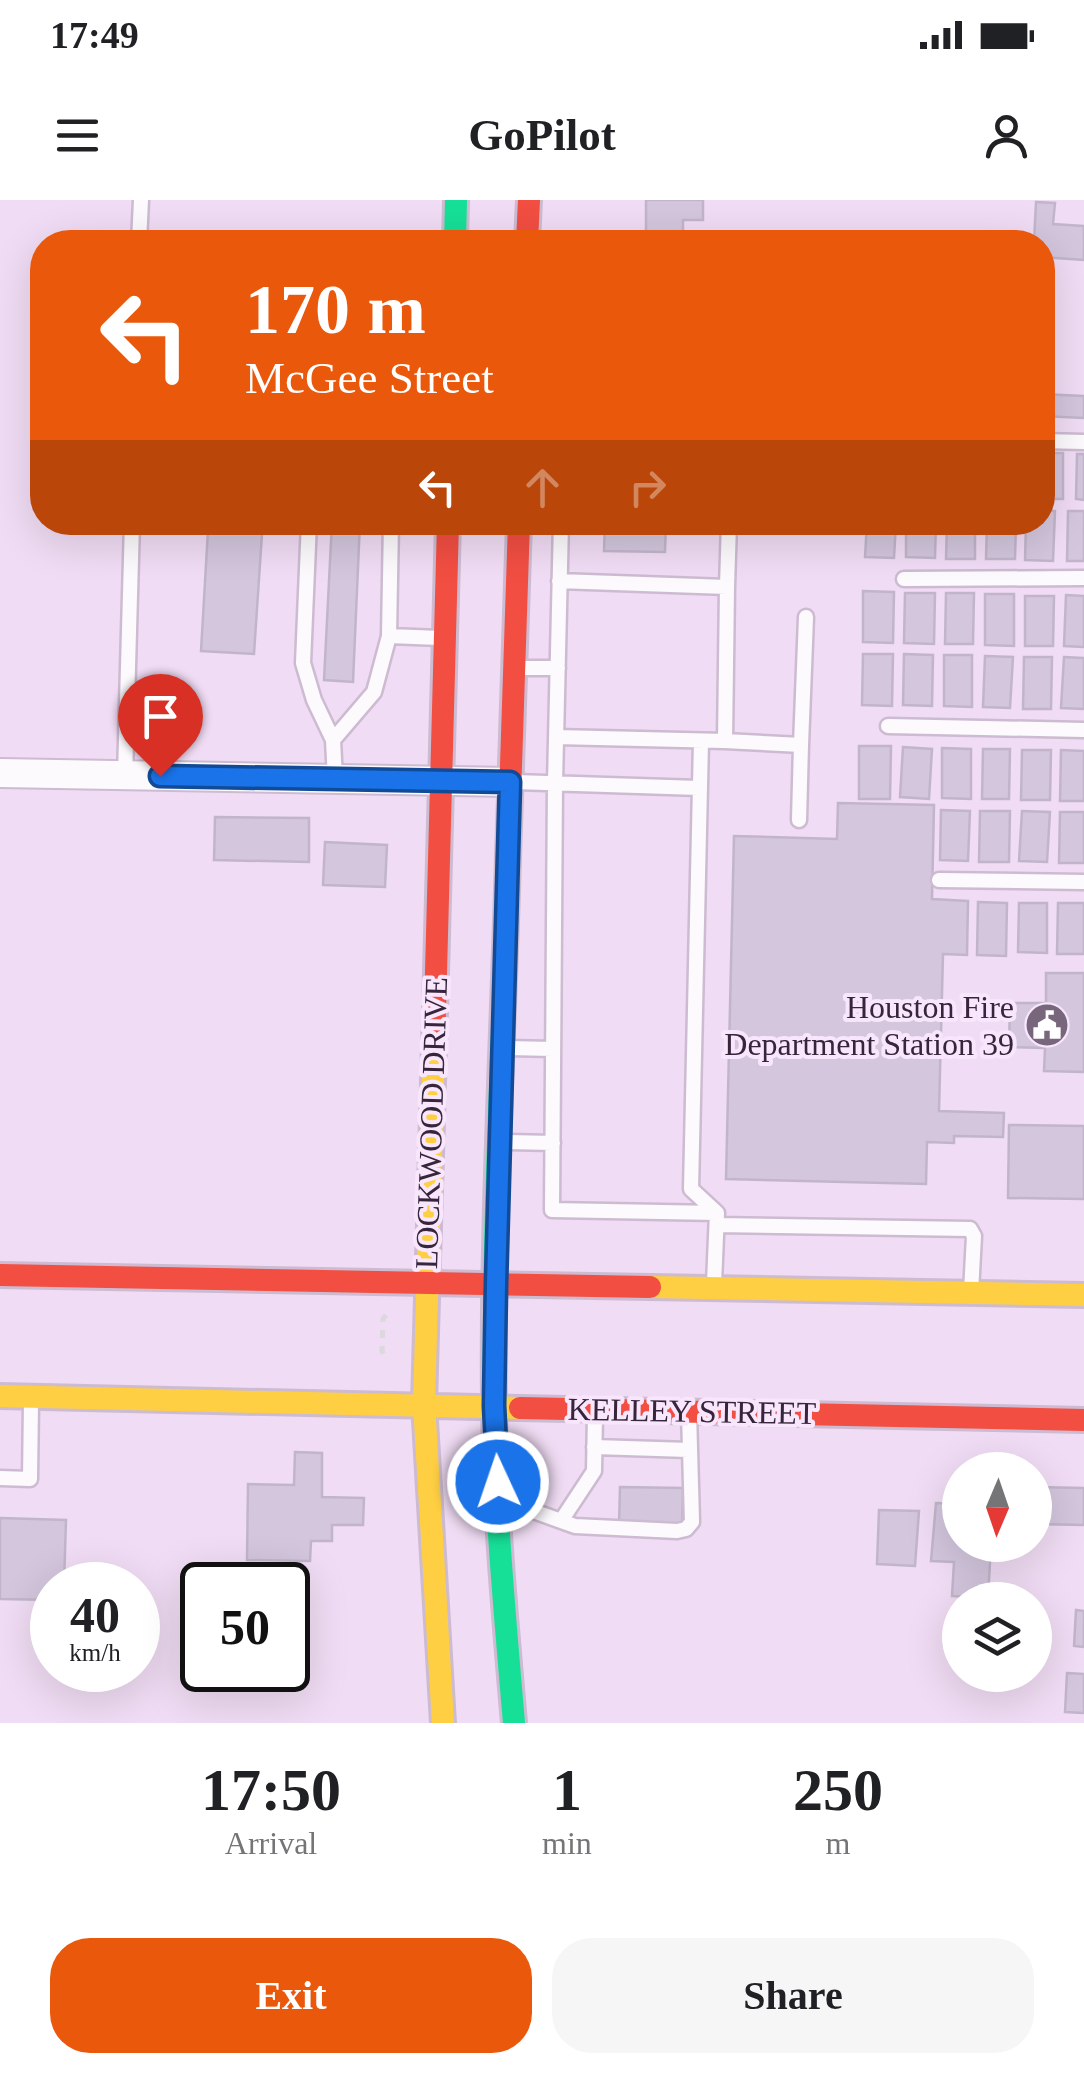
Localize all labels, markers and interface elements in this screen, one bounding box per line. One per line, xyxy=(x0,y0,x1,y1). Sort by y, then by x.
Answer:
text: 17:49 xyxy=(50,14,139,56)
icon: menu xyxy=(50,108,105,163)
icon: person xyxy=(979,108,1034,163)
text: GoPilot xyxy=(468,110,616,160)
icon: left xyxy=(80,270,210,400)
text: 170 m xyxy=(245,271,426,348)
text: McGee Street xyxy=(245,353,494,403)
icon: left xyxy=(410,460,465,515)
icon: ahead xyxy=(515,460,570,515)
icon: right xyxy=(620,460,675,515)
pin xyxy=(118,674,203,777)
icon: arrive xyxy=(133,689,188,744)
street label: LOCKWOOD DRIVE xyxy=(408,976,454,1270)
place label: Houston Fire Department Station 39 xyxy=(724,989,1014,1062)
public building icon: Houston Fire Department Station 39 xyxy=(1024,1002,1070,1048)
street label: KELLEY STREET xyxy=(567,1391,817,1431)
position arrow xyxy=(446,1430,550,1534)
north arrow xyxy=(942,1452,1052,1562)
map controls xyxy=(942,1452,1052,1692)
speed limit sign: 50 xyxy=(180,1562,310,1692)
button: layers xyxy=(942,1582,1052,1692)
text: 40 xyxy=(70,1587,120,1643)
text: km/h xyxy=(69,1639,121,1666)
text: 17:50 xyxy=(201,1757,341,1823)
text: 1 xyxy=(552,1757,582,1823)
text: 250 xyxy=(793,1757,883,1823)
text: Arrival xyxy=(225,1825,317,1861)
text: min xyxy=(542,1825,592,1861)
text: m xyxy=(825,1825,850,1861)
button: Exit xyxy=(50,1938,532,2053)
button: Share xyxy=(552,1938,1034,2053)

